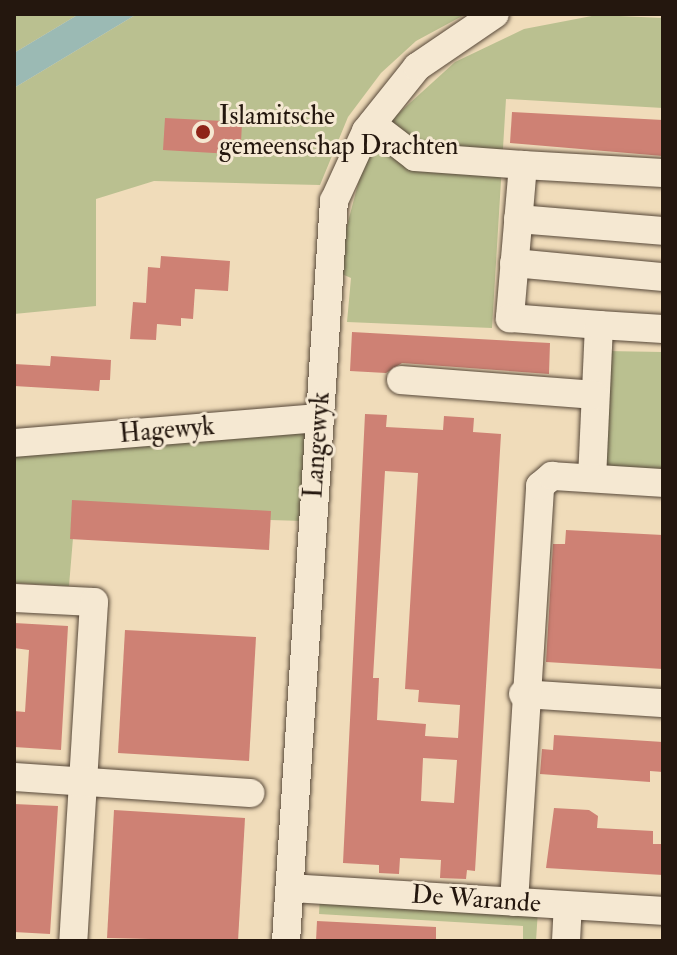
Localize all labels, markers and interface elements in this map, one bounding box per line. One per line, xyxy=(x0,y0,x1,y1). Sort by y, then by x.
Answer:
place label: Islamitsche gemeenschap Drachten xyxy=(219,101,458,162)
marker: Islamitsche gemeenschap Drachten xyxy=(194,123,212,141)
street label: Langewyk xyxy=(299,391,337,499)
street label: Hagewyk xyxy=(118,411,216,451)
street label: De Warande xyxy=(410,880,542,920)

